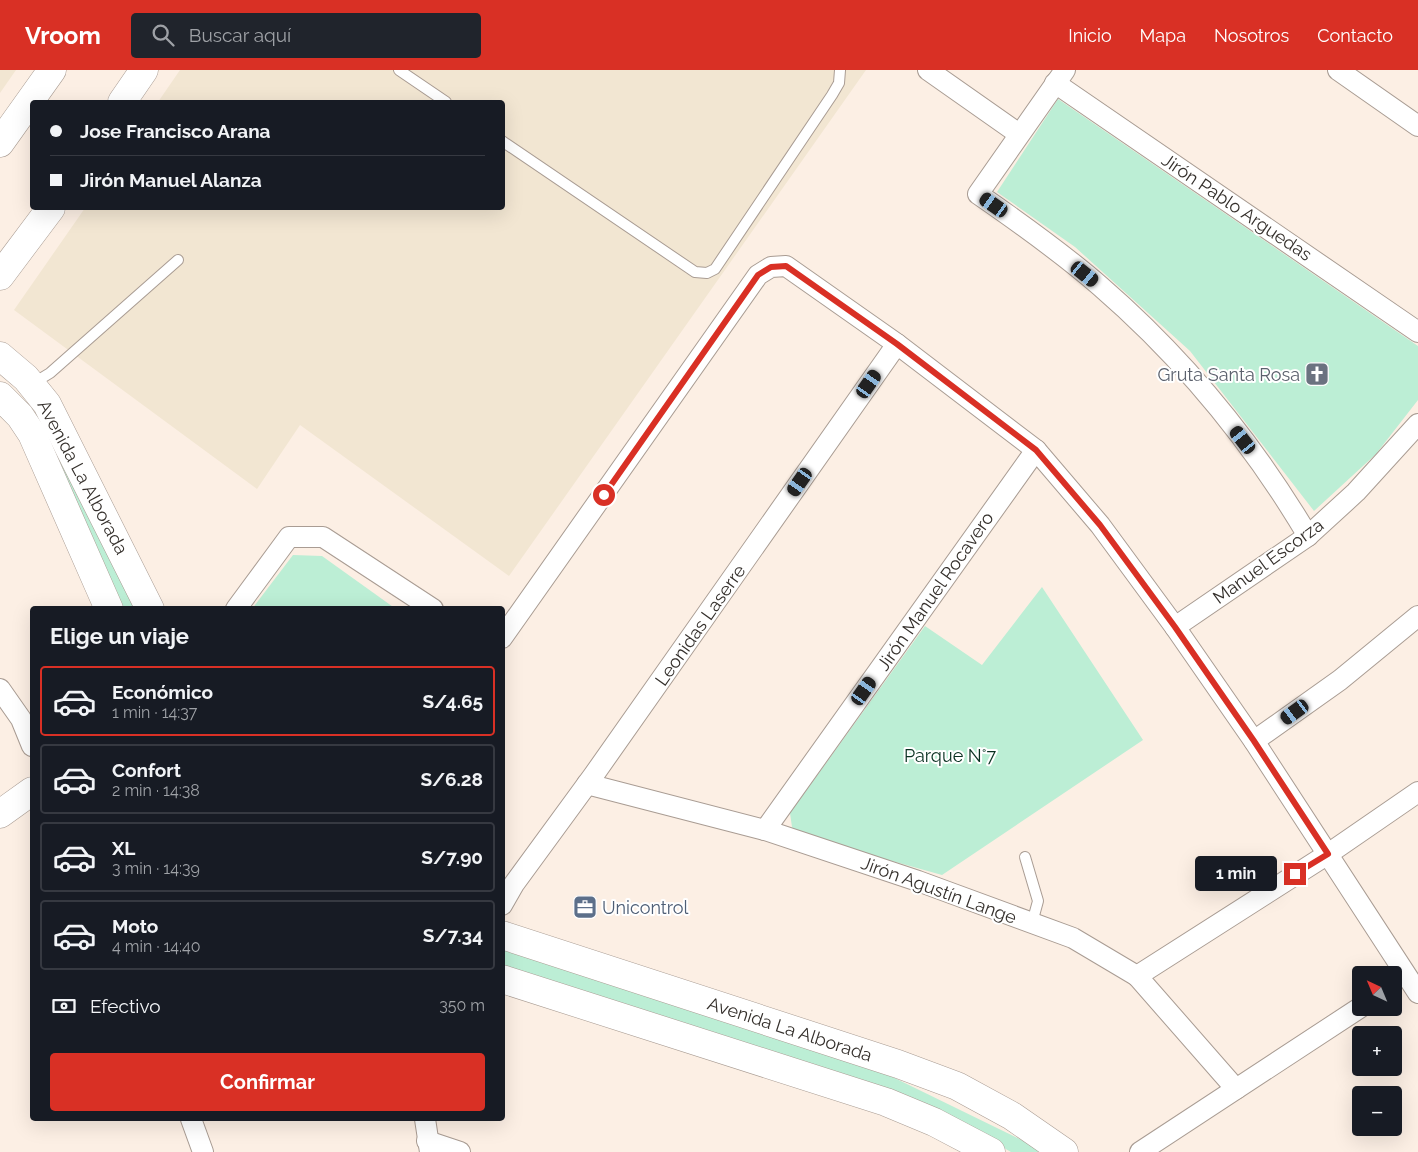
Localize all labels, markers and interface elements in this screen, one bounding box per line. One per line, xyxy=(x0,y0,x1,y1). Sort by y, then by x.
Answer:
search box xyxy=(131,13,481,58)
text: Vroom xyxy=(25,21,101,50)
icon: search xyxy=(149,21,177,49)
text: Buscar aquí xyxy=(189,24,291,46)
text: Inicio xyxy=(1068,25,1112,46)
text: Mapa xyxy=(1140,25,1186,46)
text: Nosotros xyxy=(1214,25,1289,46)
text: Contacto xyxy=(1317,25,1393,46)
text: Jose Francisco Arana xyxy=(80,120,271,142)
street label: Jirón Pablo Arguedas xyxy=(1158,149,1316,265)
text: Jirón Manuel Alanza xyxy=(80,169,262,191)
car xyxy=(977,190,1010,220)
car xyxy=(1068,259,1101,289)
church icon: Gruta Santa Rosa xyxy=(1304,361,1330,387)
place label: Gruta Santa Rosa xyxy=(1157,364,1300,385)
car xyxy=(854,367,883,401)
street label: Avenida La Alborada xyxy=(33,396,133,558)
car xyxy=(1227,424,1258,456)
car xyxy=(785,465,814,499)
route start xyxy=(593,484,615,506)
street label: Jirón Manuel Rocavero xyxy=(872,507,998,674)
street label: Manuel Escorza xyxy=(1209,514,1327,608)
street label: Leonidas Laserre xyxy=(650,560,750,689)
text: Elige un viaje xyxy=(50,623,189,649)
car xyxy=(849,674,878,708)
icon: car xyxy=(52,679,97,724)
text: Económico xyxy=(112,681,213,703)
text: S/4.65 xyxy=(422,690,483,712)
car xyxy=(1278,697,1311,727)
text: 1 min · 14:37 xyxy=(112,703,197,722)
park label: Parque N°7 xyxy=(904,745,996,766)
icon: car xyxy=(52,757,97,802)
text: Confort xyxy=(112,759,181,781)
text: S/6.28 xyxy=(420,768,483,790)
text: 2 min · 14:38 xyxy=(112,781,200,800)
icon: car xyxy=(52,835,97,880)
text: XL xyxy=(112,837,135,859)
text: S/7.90 xyxy=(421,846,483,868)
street label: Jirón Agustín Lange xyxy=(858,852,1020,928)
callout: 1 min xyxy=(1195,856,1278,892)
text: 3 min · 14:39 xyxy=(112,859,200,878)
route end xyxy=(1284,863,1306,885)
text: 1 min xyxy=(1216,864,1256,883)
office icon: Unicontrol xyxy=(572,894,598,920)
place label: Unicontrol xyxy=(602,897,689,918)
icon: car xyxy=(52,913,97,958)
text: Moto xyxy=(112,915,158,937)
text: S/7.34 xyxy=(423,924,483,946)
text: 4 min · 14:40 xyxy=(112,937,201,956)
north arrow xyxy=(1352,966,1402,1016)
map controls xyxy=(1352,966,1402,1136)
icon: cash xyxy=(50,992,78,1020)
street label: Avenida La Alborada xyxy=(705,992,875,1066)
text: Efectivo xyxy=(90,995,161,1017)
text: 350 m xyxy=(439,996,485,1015)
button: + xyxy=(1352,1026,1402,1076)
button: Confirmar xyxy=(50,1053,485,1111)
button: − xyxy=(1352,1086,1402,1136)

